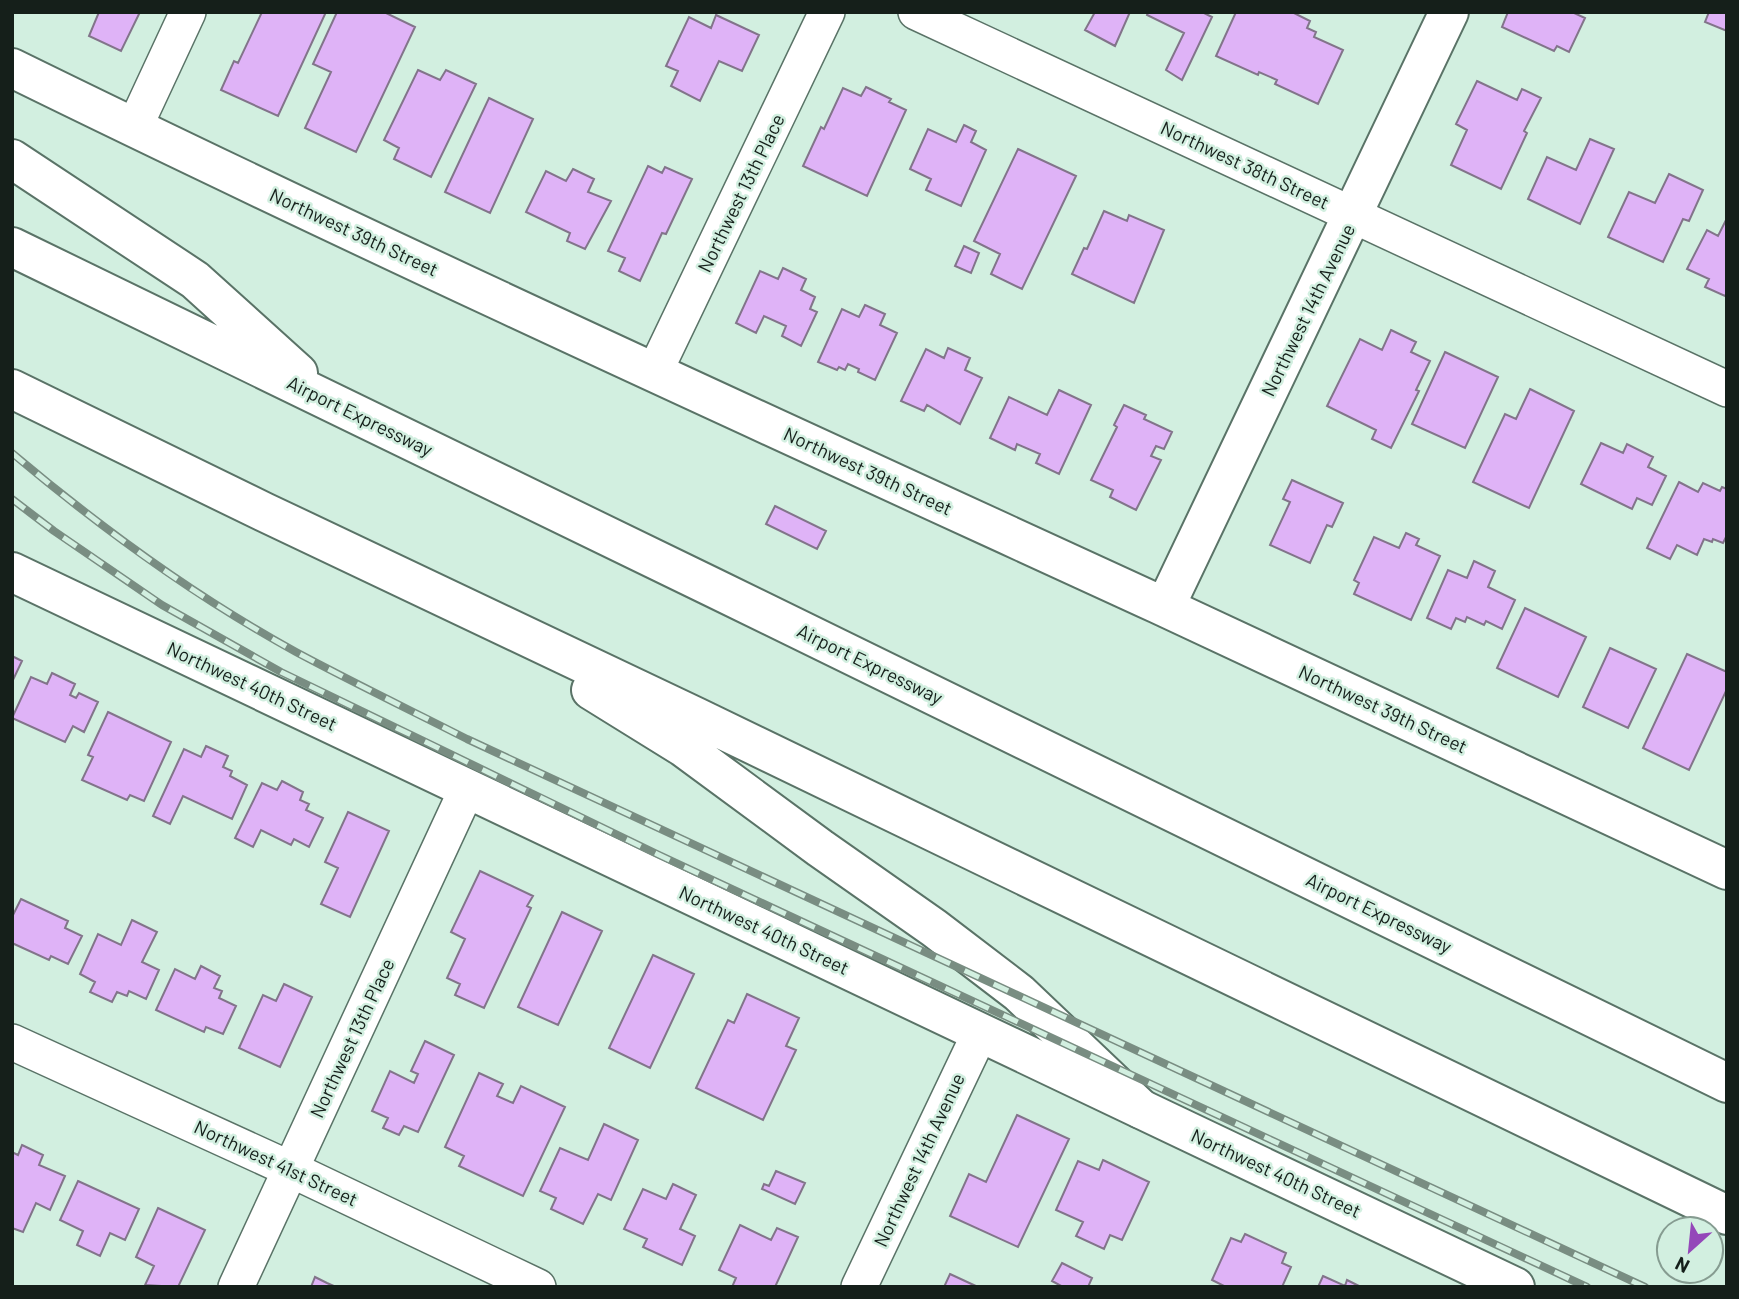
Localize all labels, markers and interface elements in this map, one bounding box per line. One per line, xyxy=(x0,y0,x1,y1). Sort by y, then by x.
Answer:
street label: Northwest 13th Place xyxy=(692,110,789,276)
street label: Northwest 38th Street xyxy=(1157,115,1333,214)
street label: Northwest 39th Street xyxy=(266,182,442,281)
street label: Northwest 14th Avenue xyxy=(1256,220,1359,400)
street label: Airport Expressway xyxy=(284,370,437,461)
street label: Northwest 39th Street xyxy=(780,421,956,520)
street label: Airport Expressway xyxy=(794,618,947,709)
street label: Northwest 40th Street xyxy=(164,636,341,735)
street label: Northwest 39th Street xyxy=(1295,659,1471,758)
street label: Airport Expressway xyxy=(1303,867,1456,958)
street label: Northwest 40th Street xyxy=(676,880,853,979)
street label: Northwest 13th Place xyxy=(305,954,399,1121)
street label: Northwest 14th Avenue xyxy=(868,1069,969,1250)
street label: Northwest 41st Street xyxy=(191,1115,362,1211)
street label: Northwest 40th Street xyxy=(1188,1123,1365,1222)
north arrow xyxy=(1655,1215,1725,1285)
text: N xyxy=(1671,1252,1693,1279)

